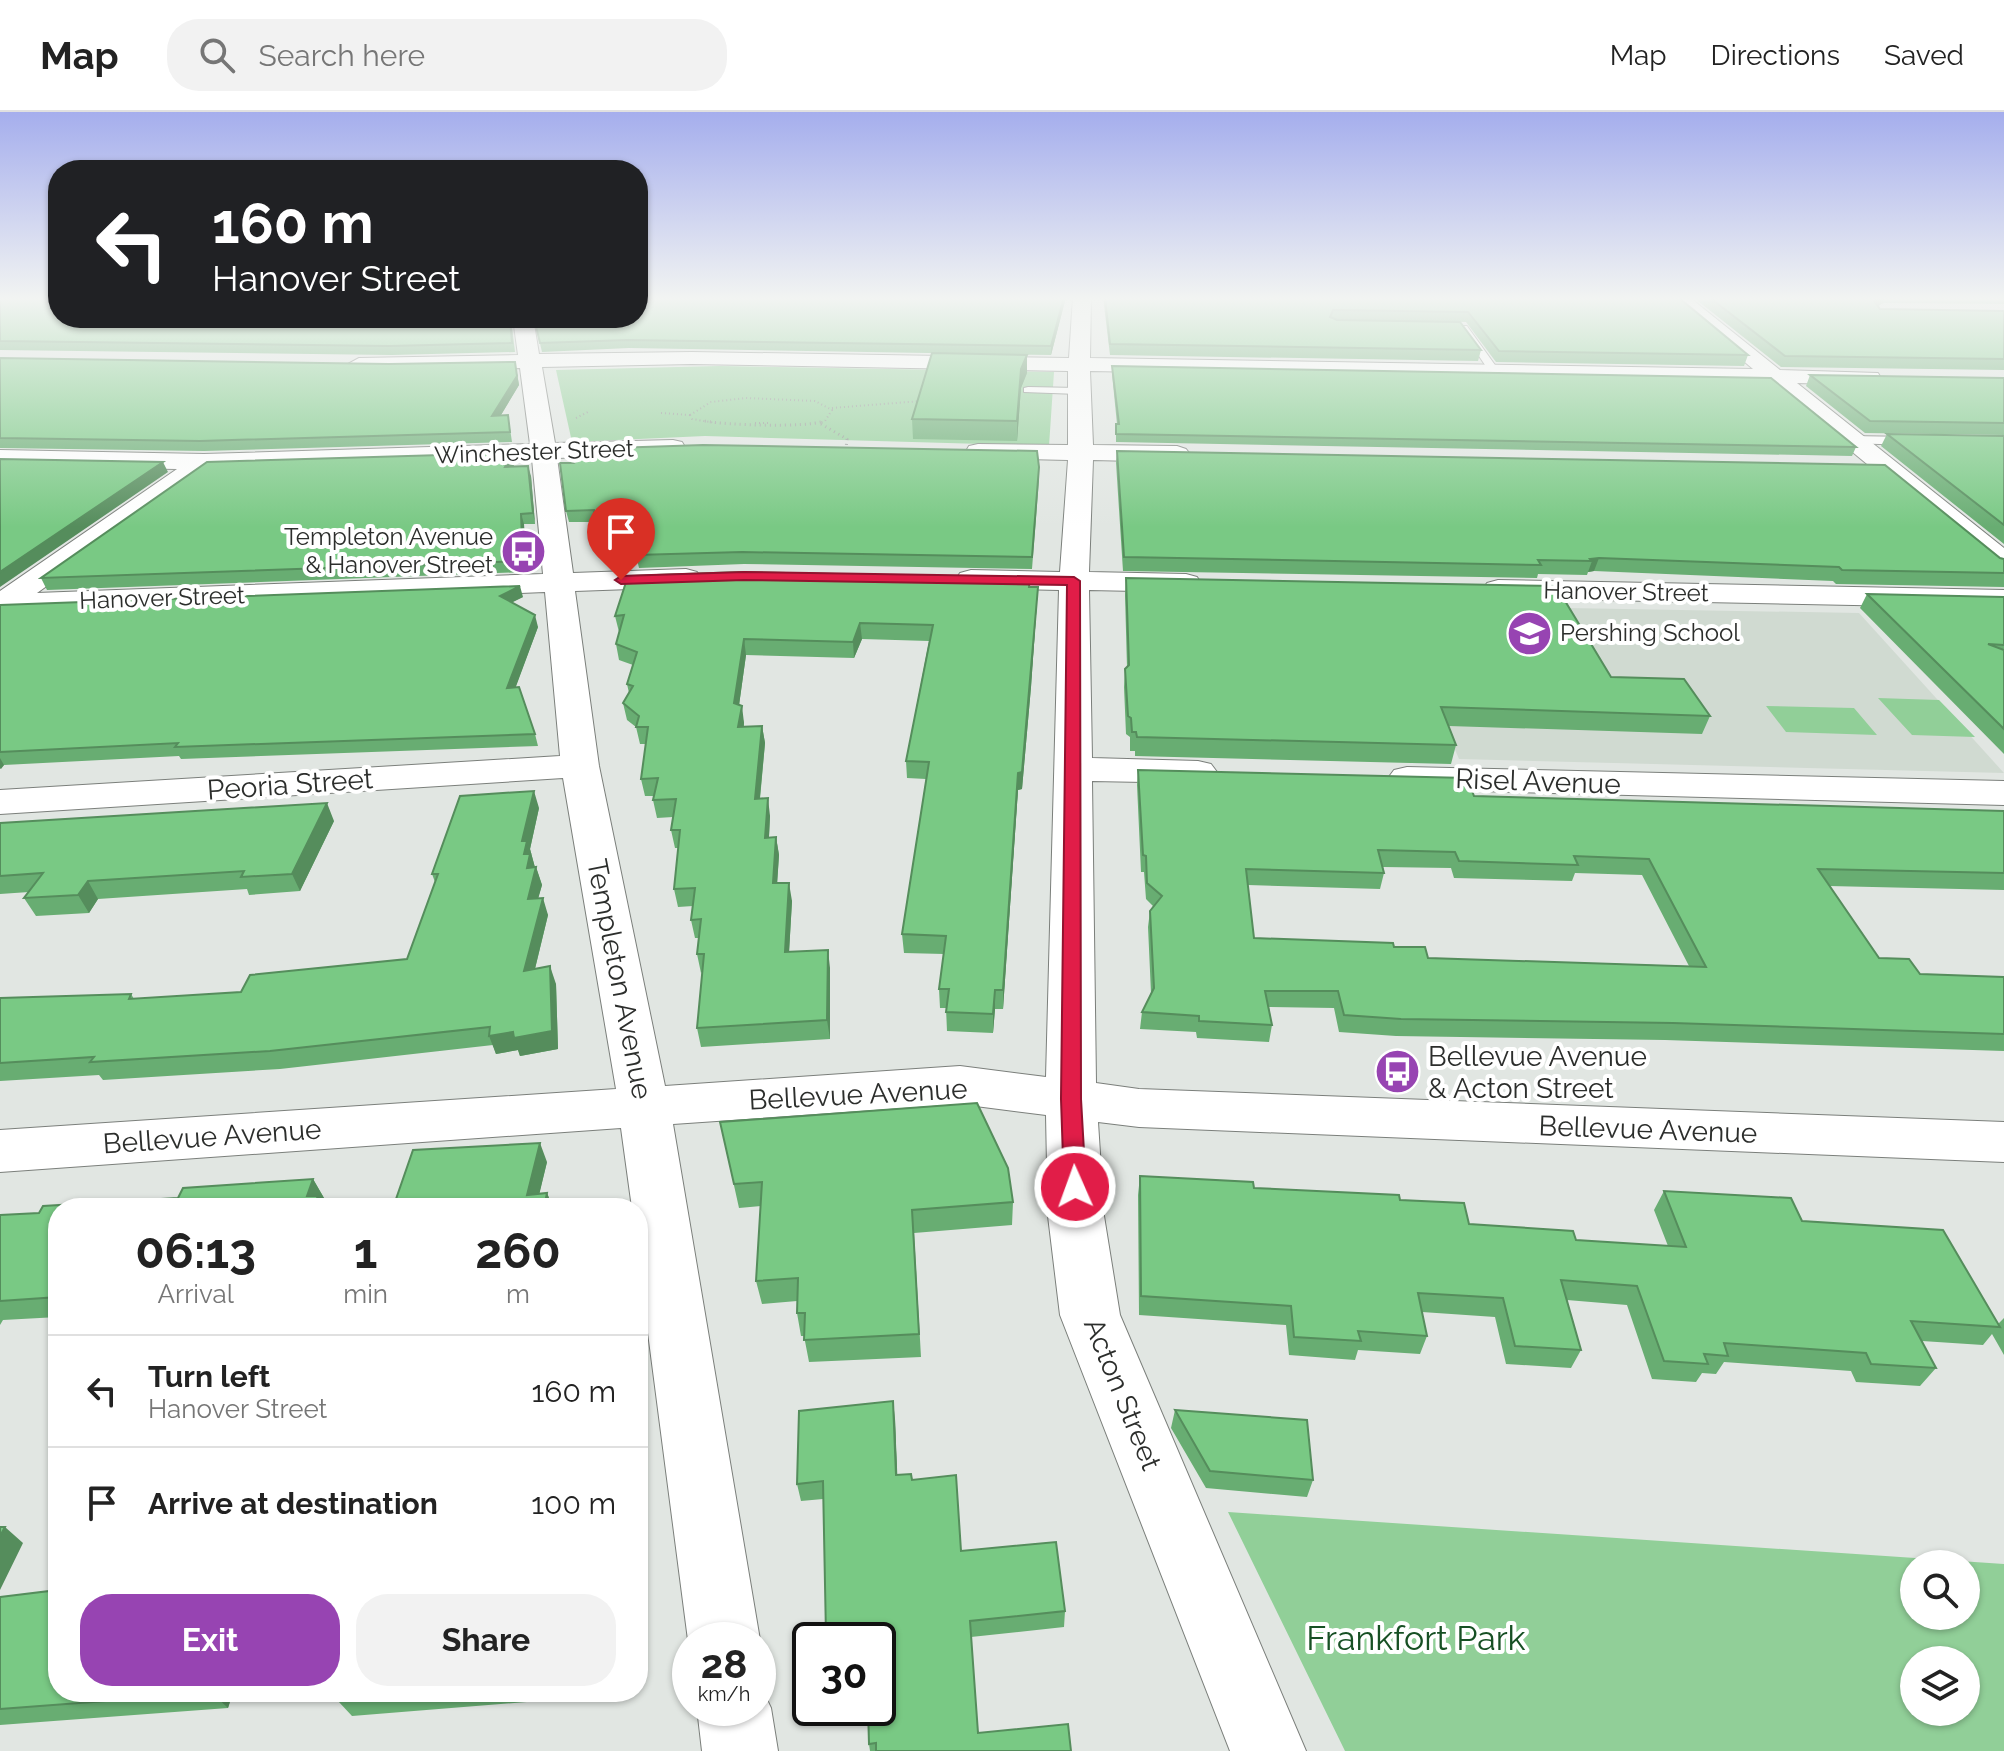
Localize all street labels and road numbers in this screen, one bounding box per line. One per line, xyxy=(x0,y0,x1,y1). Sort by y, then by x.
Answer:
street label: Winchester Street xyxy=(434,434,634,469)
street label: Hanover Street xyxy=(1543,576,1709,607)
street label: Hanover Street xyxy=(79,580,245,615)
street label: Peoria Street xyxy=(206,762,375,807)
street label: Risel Avenue xyxy=(1455,762,1621,801)
street label: Templeton Avenue xyxy=(580,856,659,1102)
street label: Bellevue Avenue xyxy=(748,1072,968,1117)
street label: Bellevue Avenue xyxy=(1538,1109,1758,1150)
street label: Bellevue Avenue xyxy=(102,1112,322,1161)
street label: Acton Street xyxy=(1077,1313,1168,1475)

